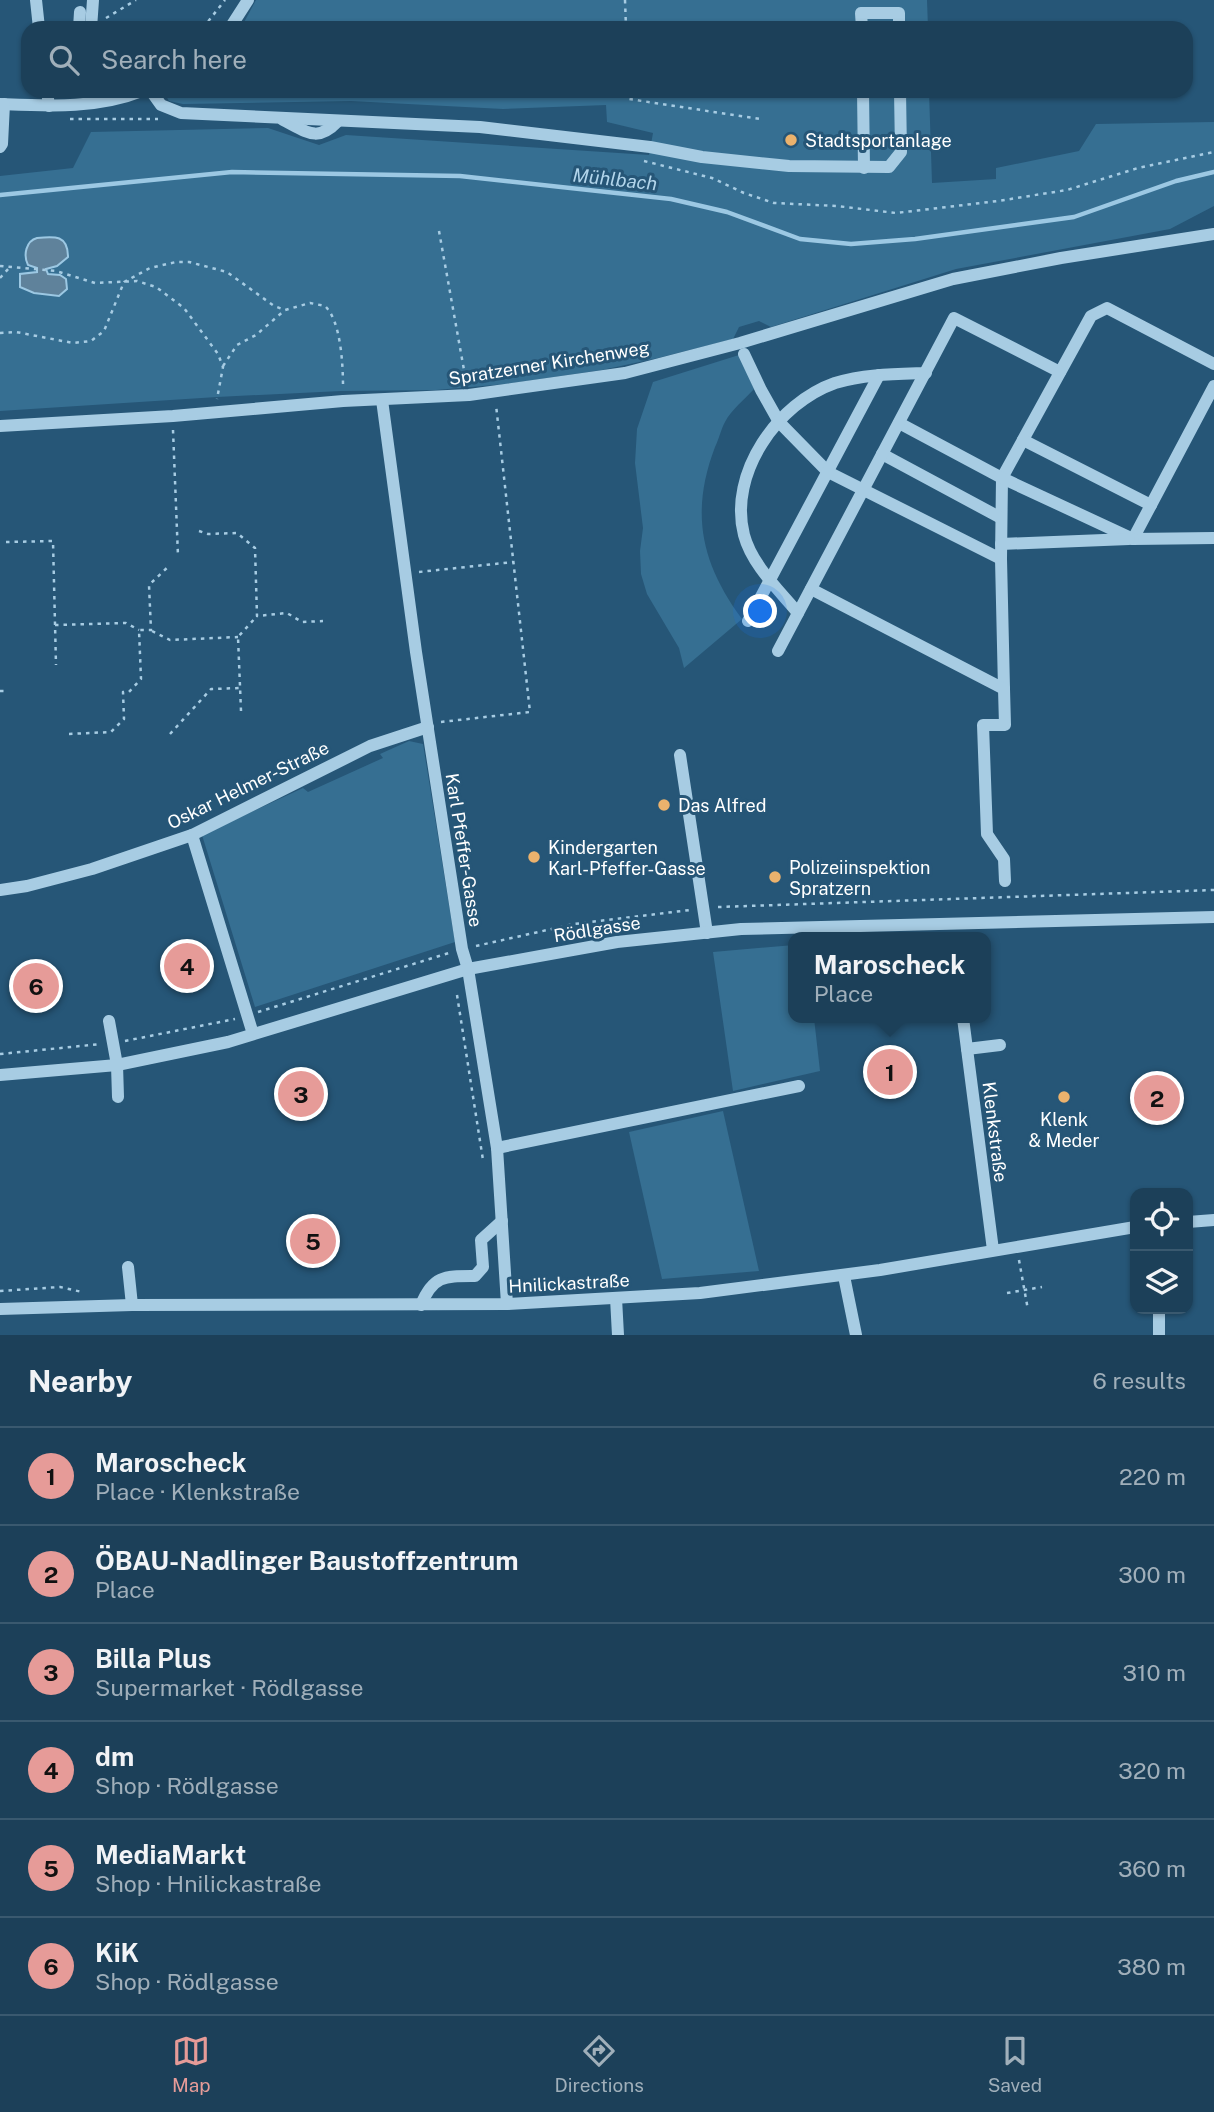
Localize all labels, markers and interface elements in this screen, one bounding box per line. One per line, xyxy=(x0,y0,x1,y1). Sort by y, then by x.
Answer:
search box xyxy=(21,21,1193,98)
icon: search xyxy=(45,41,83,79)
text: Search here xyxy=(101,44,247,75)
place label: Stadtsportanlage xyxy=(805,130,952,151)
marker: Stadtsportanlage xyxy=(783,132,799,148)
water label: Mühlbach xyxy=(572,164,658,194)
street label: Spratzerner Kirchenweg xyxy=(447,337,651,389)
your location xyxy=(743,594,777,628)
street label: Oskar Helmer-Straße xyxy=(164,737,332,833)
street label: Karl Pfeffer-Gasse xyxy=(441,772,487,928)
place label: Das Alfred xyxy=(678,795,767,816)
marker: Das Alfred xyxy=(656,797,672,813)
place label: Kindergarten Karl-Pfeffer-Gasse xyxy=(548,837,706,879)
marker: Kindergarten Karl-Pfeffer-Gasse xyxy=(526,849,542,865)
place label: Polizeiinspektion Spratzern xyxy=(789,857,930,899)
marker: Polizeiinspektion Spratzern xyxy=(767,869,783,885)
street label: Rödlgasse xyxy=(552,912,642,946)
popup xyxy=(788,932,991,1023)
pin: 4 xyxy=(164,940,210,992)
text: Maroscheck xyxy=(814,949,965,980)
pin: 6 xyxy=(13,960,59,1012)
text: Place xyxy=(814,980,873,1007)
pin: 1 xyxy=(867,1046,913,1098)
pin: 3 xyxy=(278,1068,324,1120)
pin: 2 xyxy=(1134,1072,1180,1124)
street label: Klenkstraße xyxy=(978,1081,1012,1183)
marker: Klenk & Meder xyxy=(1056,1089,1072,1105)
place label: Klenk & Meder xyxy=(1028,1109,1100,1151)
map controls xyxy=(1130,1188,1193,1314)
button: locate xyxy=(1130,1188,1193,1251)
pin: 5 xyxy=(290,1215,336,1267)
button: layers xyxy=(1130,1251,1193,1314)
street label: Hnilickastraße xyxy=(508,1269,630,1297)
text: Nearby xyxy=(28,1363,132,1399)
text: 6 results xyxy=(1093,1367,1186,1394)
text: Maroscheck xyxy=(95,1447,247,1478)
text: 1 xyxy=(46,1463,56,1490)
text: 220 m xyxy=(1119,1463,1186,1490)
text: Place · Klenkstraße xyxy=(95,1478,300,1505)
text: ÖBAU-Nadlinger Baustoffzentrum xyxy=(95,1545,519,1576)
text: 2 xyxy=(44,1561,58,1588)
text: 300 m xyxy=(1118,1561,1186,1588)
text: Place xyxy=(95,1576,155,1603)
text: Billa Plus xyxy=(95,1643,212,1674)
text: 3 xyxy=(43,1659,59,1686)
text: 310 m xyxy=(1123,1659,1186,1686)
text: Supermarket · Rödlgasse xyxy=(95,1674,363,1701)
text: dm xyxy=(95,1741,134,1772)
text: 4 xyxy=(43,1757,59,1784)
text: 320 m xyxy=(1118,1757,1186,1784)
text: Shop · Rödlgasse xyxy=(95,1772,279,1799)
text: MediaMarkt xyxy=(95,1839,246,1870)
text: 5 xyxy=(43,1855,59,1882)
text: 360 m xyxy=(1118,1855,1186,1882)
text: Shop · Hnilickastraße xyxy=(95,1870,322,1897)
text: KiK xyxy=(95,1937,139,1968)
text: 6 xyxy=(43,1953,59,1980)
text: 380 m xyxy=(1117,1953,1186,1980)
text: Shop · Rödlgasse xyxy=(95,1968,279,1995)
tab: Map xyxy=(172,2032,211,2096)
tab: Directions xyxy=(555,2032,644,2096)
tab: Saved xyxy=(988,2032,1042,2096)

